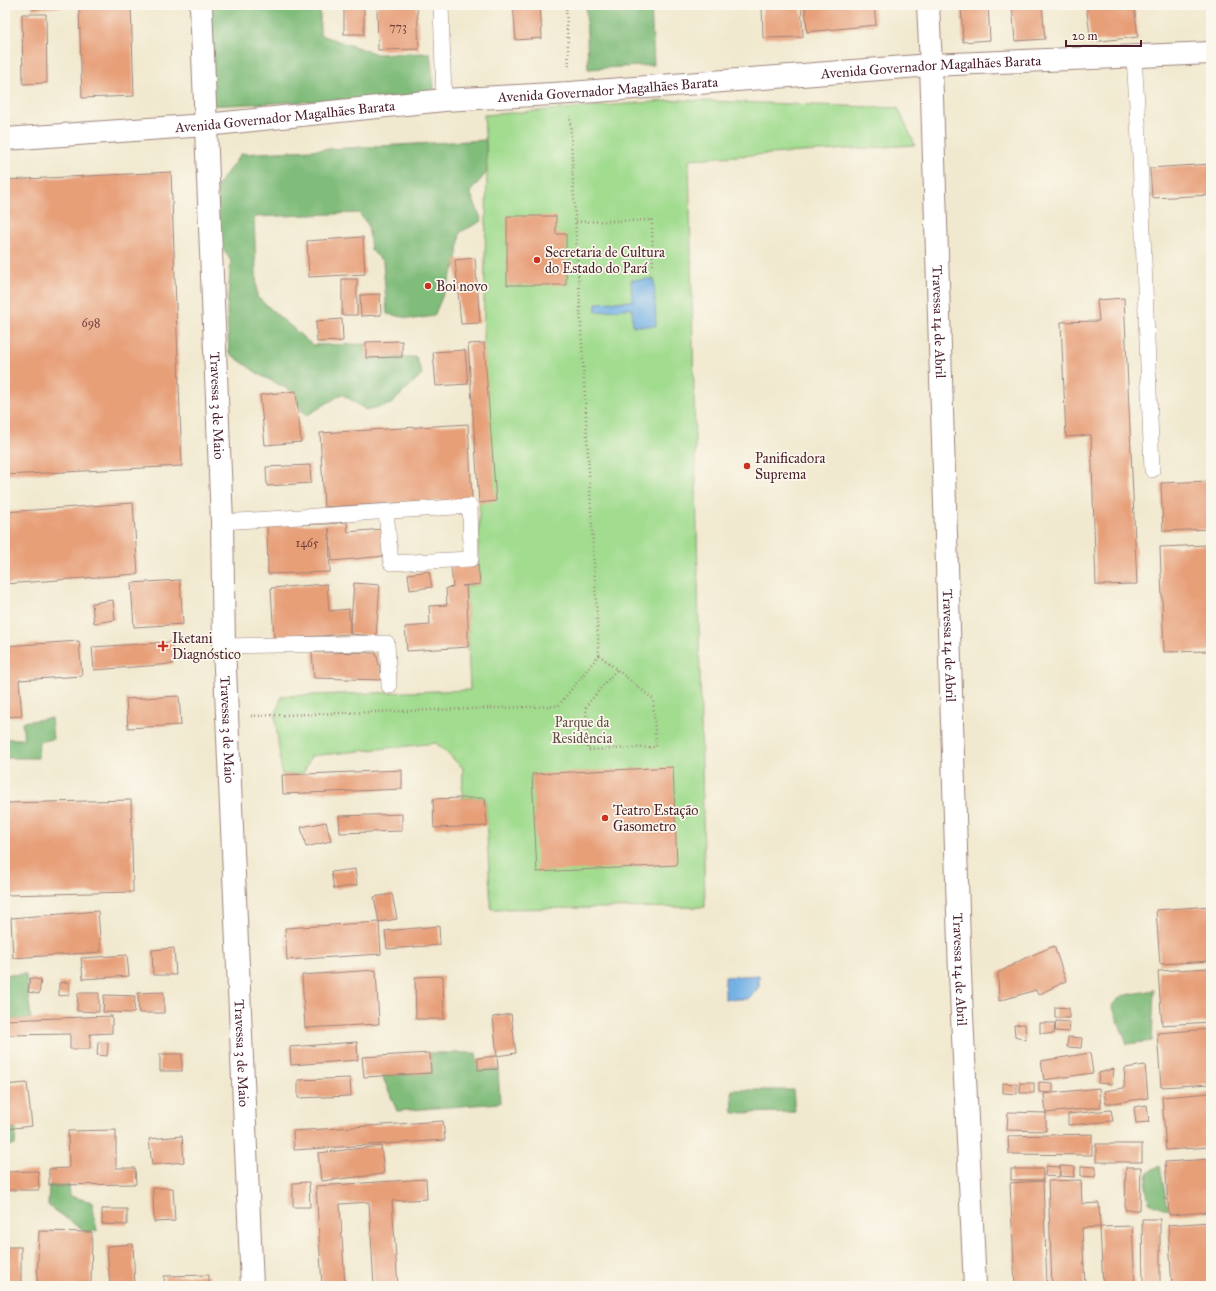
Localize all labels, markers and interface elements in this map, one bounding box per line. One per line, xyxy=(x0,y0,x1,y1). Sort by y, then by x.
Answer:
house number: 773 xyxy=(389,20,407,34)
scale bar xyxy=(1066,22,1141,48)
text: 20 m xyxy=(1072,29,1098,43)
street label: Avenida Governador Magalhães Barata xyxy=(819,52,1042,83)
street label: Avenida Governador Magalhães Barata xyxy=(496,74,719,106)
street label: Avenida Governador Magalhães Barata xyxy=(174,97,396,136)
place label: Secretaria de Cultura do Estado do Pará xyxy=(545,244,665,277)
marker: Secretaria de Cultura do Estado do Pará xyxy=(532,255,542,265)
street label: Travessa 14 de Abril xyxy=(928,265,949,379)
place label: Boi novo xyxy=(436,278,488,295)
marker: Boi novo xyxy=(423,281,433,291)
house number: 698 xyxy=(82,316,100,330)
street label: Travessa 3 de Maio xyxy=(206,352,227,460)
place label: Panificadora Suprema xyxy=(755,450,825,483)
marker: Panificadora Suprema xyxy=(742,461,752,471)
house number: 1465 xyxy=(295,536,319,550)
street label: Travessa 14 de Abril xyxy=(939,589,959,703)
place label: Iketani Diagnóstico xyxy=(172,630,241,663)
marker: Iketani Diagnóstico xyxy=(157,640,169,652)
street label: Travessa 3 de Maio xyxy=(216,675,238,784)
park label: Parque da Residência xyxy=(552,714,612,747)
place label: Teatro Estação Gasometro xyxy=(613,802,699,835)
marker: Teatro Estação Gasometro xyxy=(600,813,610,823)
street label: Travessa 14 de Abril xyxy=(949,913,971,1027)
street label: Travessa 3 de Maio xyxy=(230,999,252,1107)

